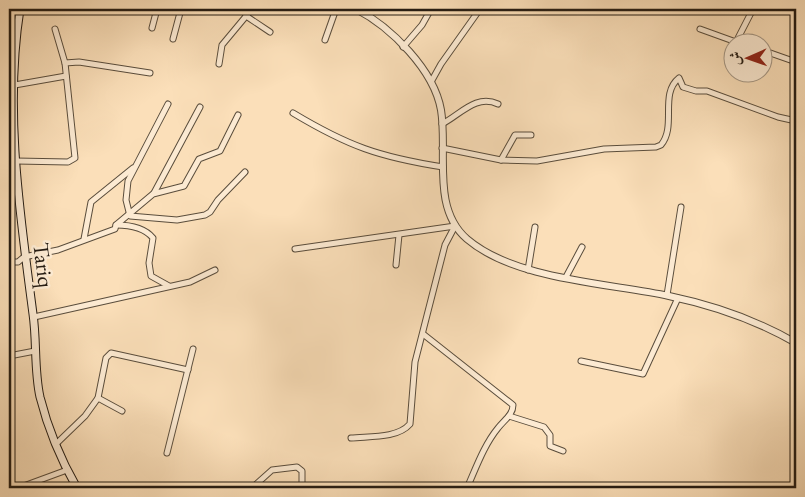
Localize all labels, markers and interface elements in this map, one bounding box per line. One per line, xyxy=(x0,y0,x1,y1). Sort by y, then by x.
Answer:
north arrow xyxy=(722,32,772,82)
text: ش xyxy=(726,51,744,66)
street label: Tariq xyxy=(26,241,61,290)

